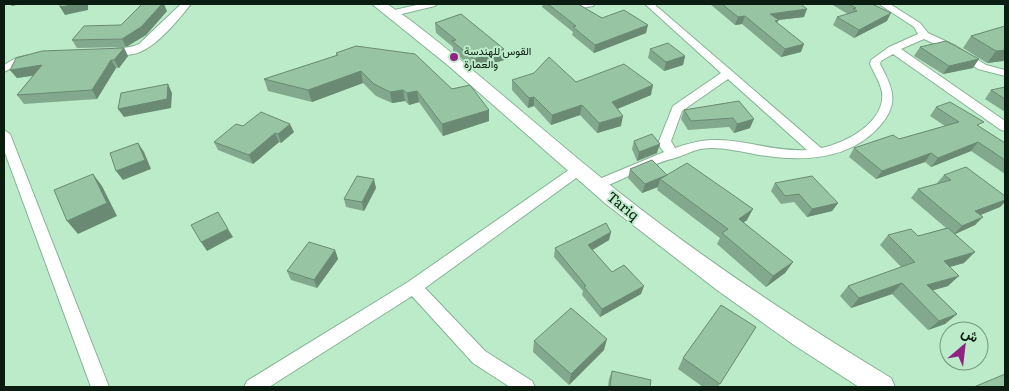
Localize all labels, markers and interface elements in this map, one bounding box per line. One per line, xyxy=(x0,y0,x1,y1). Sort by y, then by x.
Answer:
place label: القوس للهندسة والعمارة xyxy=(464,42,531,71)
marker: القوس للهندسة والعمارة xyxy=(448,51,460,63)
street label: Tariq xyxy=(603,186,645,225)
north arrow xyxy=(939,321,989,371)
text: ش xyxy=(958,321,983,346)

